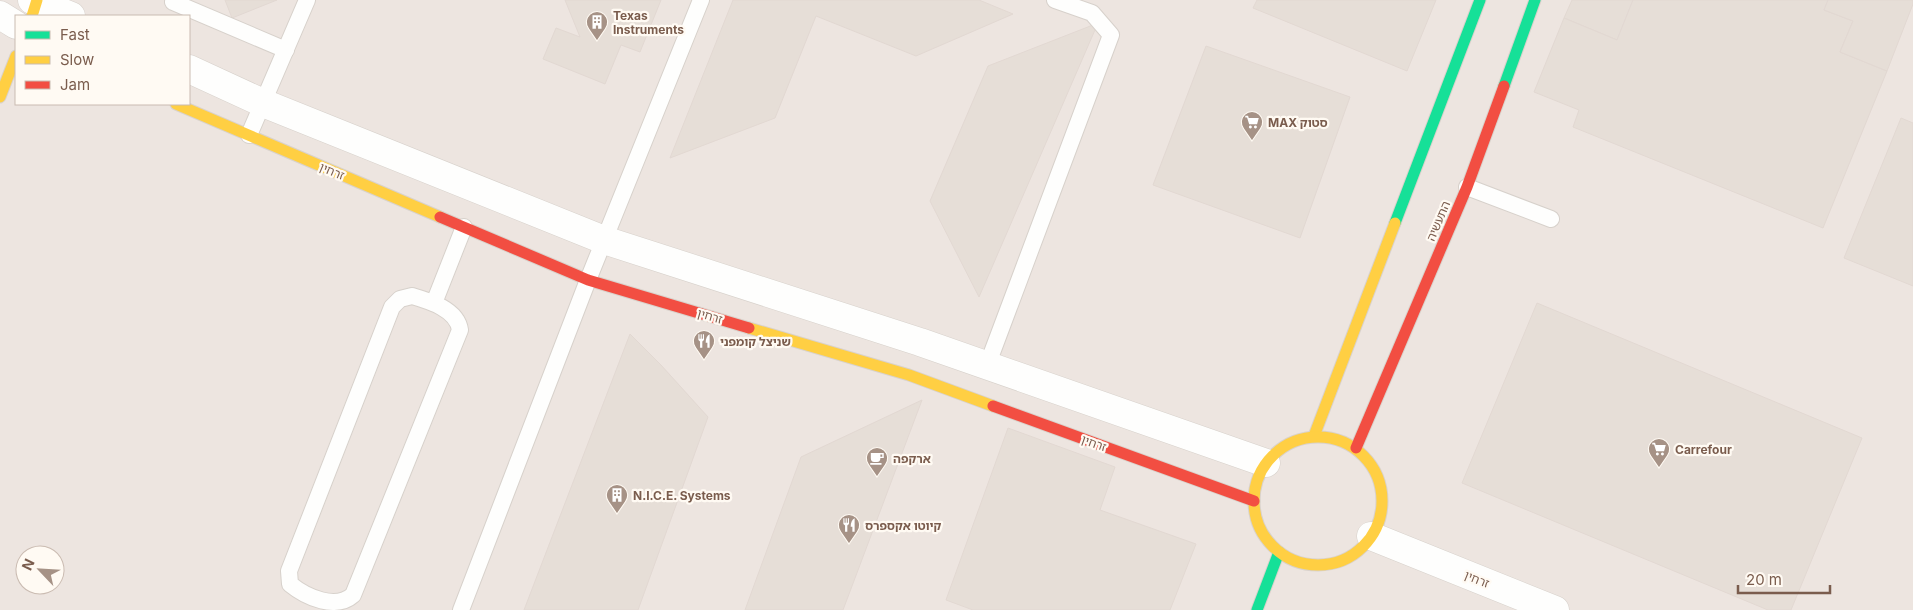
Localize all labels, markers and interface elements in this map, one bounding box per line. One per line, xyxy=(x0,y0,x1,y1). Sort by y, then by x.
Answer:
place label: Texas Instruments xyxy=(613,8,684,37)
building icon: Texas Instruments xyxy=(585,10,609,41)
legend xyxy=(15,15,190,105)
text: Fast xyxy=(60,25,90,44)
text: Slow xyxy=(60,50,94,69)
text: Jam xyxy=(60,75,90,94)
supermarket icon: MAX סטוק xyxy=(1240,110,1264,141)
place label: MAX סטוק xyxy=(1268,115,1328,130)
street label: זרחין xyxy=(317,159,347,183)
street label: התעשיה xyxy=(1423,199,1453,243)
street label: זרחין xyxy=(696,305,724,327)
restaurant icon: שניצל קומפני xyxy=(692,329,716,360)
place label: שניצל קומפני xyxy=(720,334,791,349)
street label: זרחין xyxy=(1079,432,1109,454)
supermarket icon: Carrefour xyxy=(1647,437,1671,468)
place label: Carrefour xyxy=(1675,442,1732,457)
cafe icon: ארקפה xyxy=(865,446,889,477)
place label: ארקפה xyxy=(893,451,931,466)
building icon: N.I.C.E. Systems xyxy=(605,483,629,514)
place label: N.I.C.E. Systems xyxy=(633,488,731,503)
restaurant icon: קיוטו אקספרס xyxy=(837,513,861,544)
place label: קיוטו אקספרס xyxy=(865,518,942,533)
north arrow xyxy=(15,545,65,595)
text: N xyxy=(18,556,38,573)
scale bar xyxy=(1738,562,1830,594)
street label: זרחין xyxy=(1462,567,1492,591)
text: 20 m xyxy=(1746,570,1782,589)

